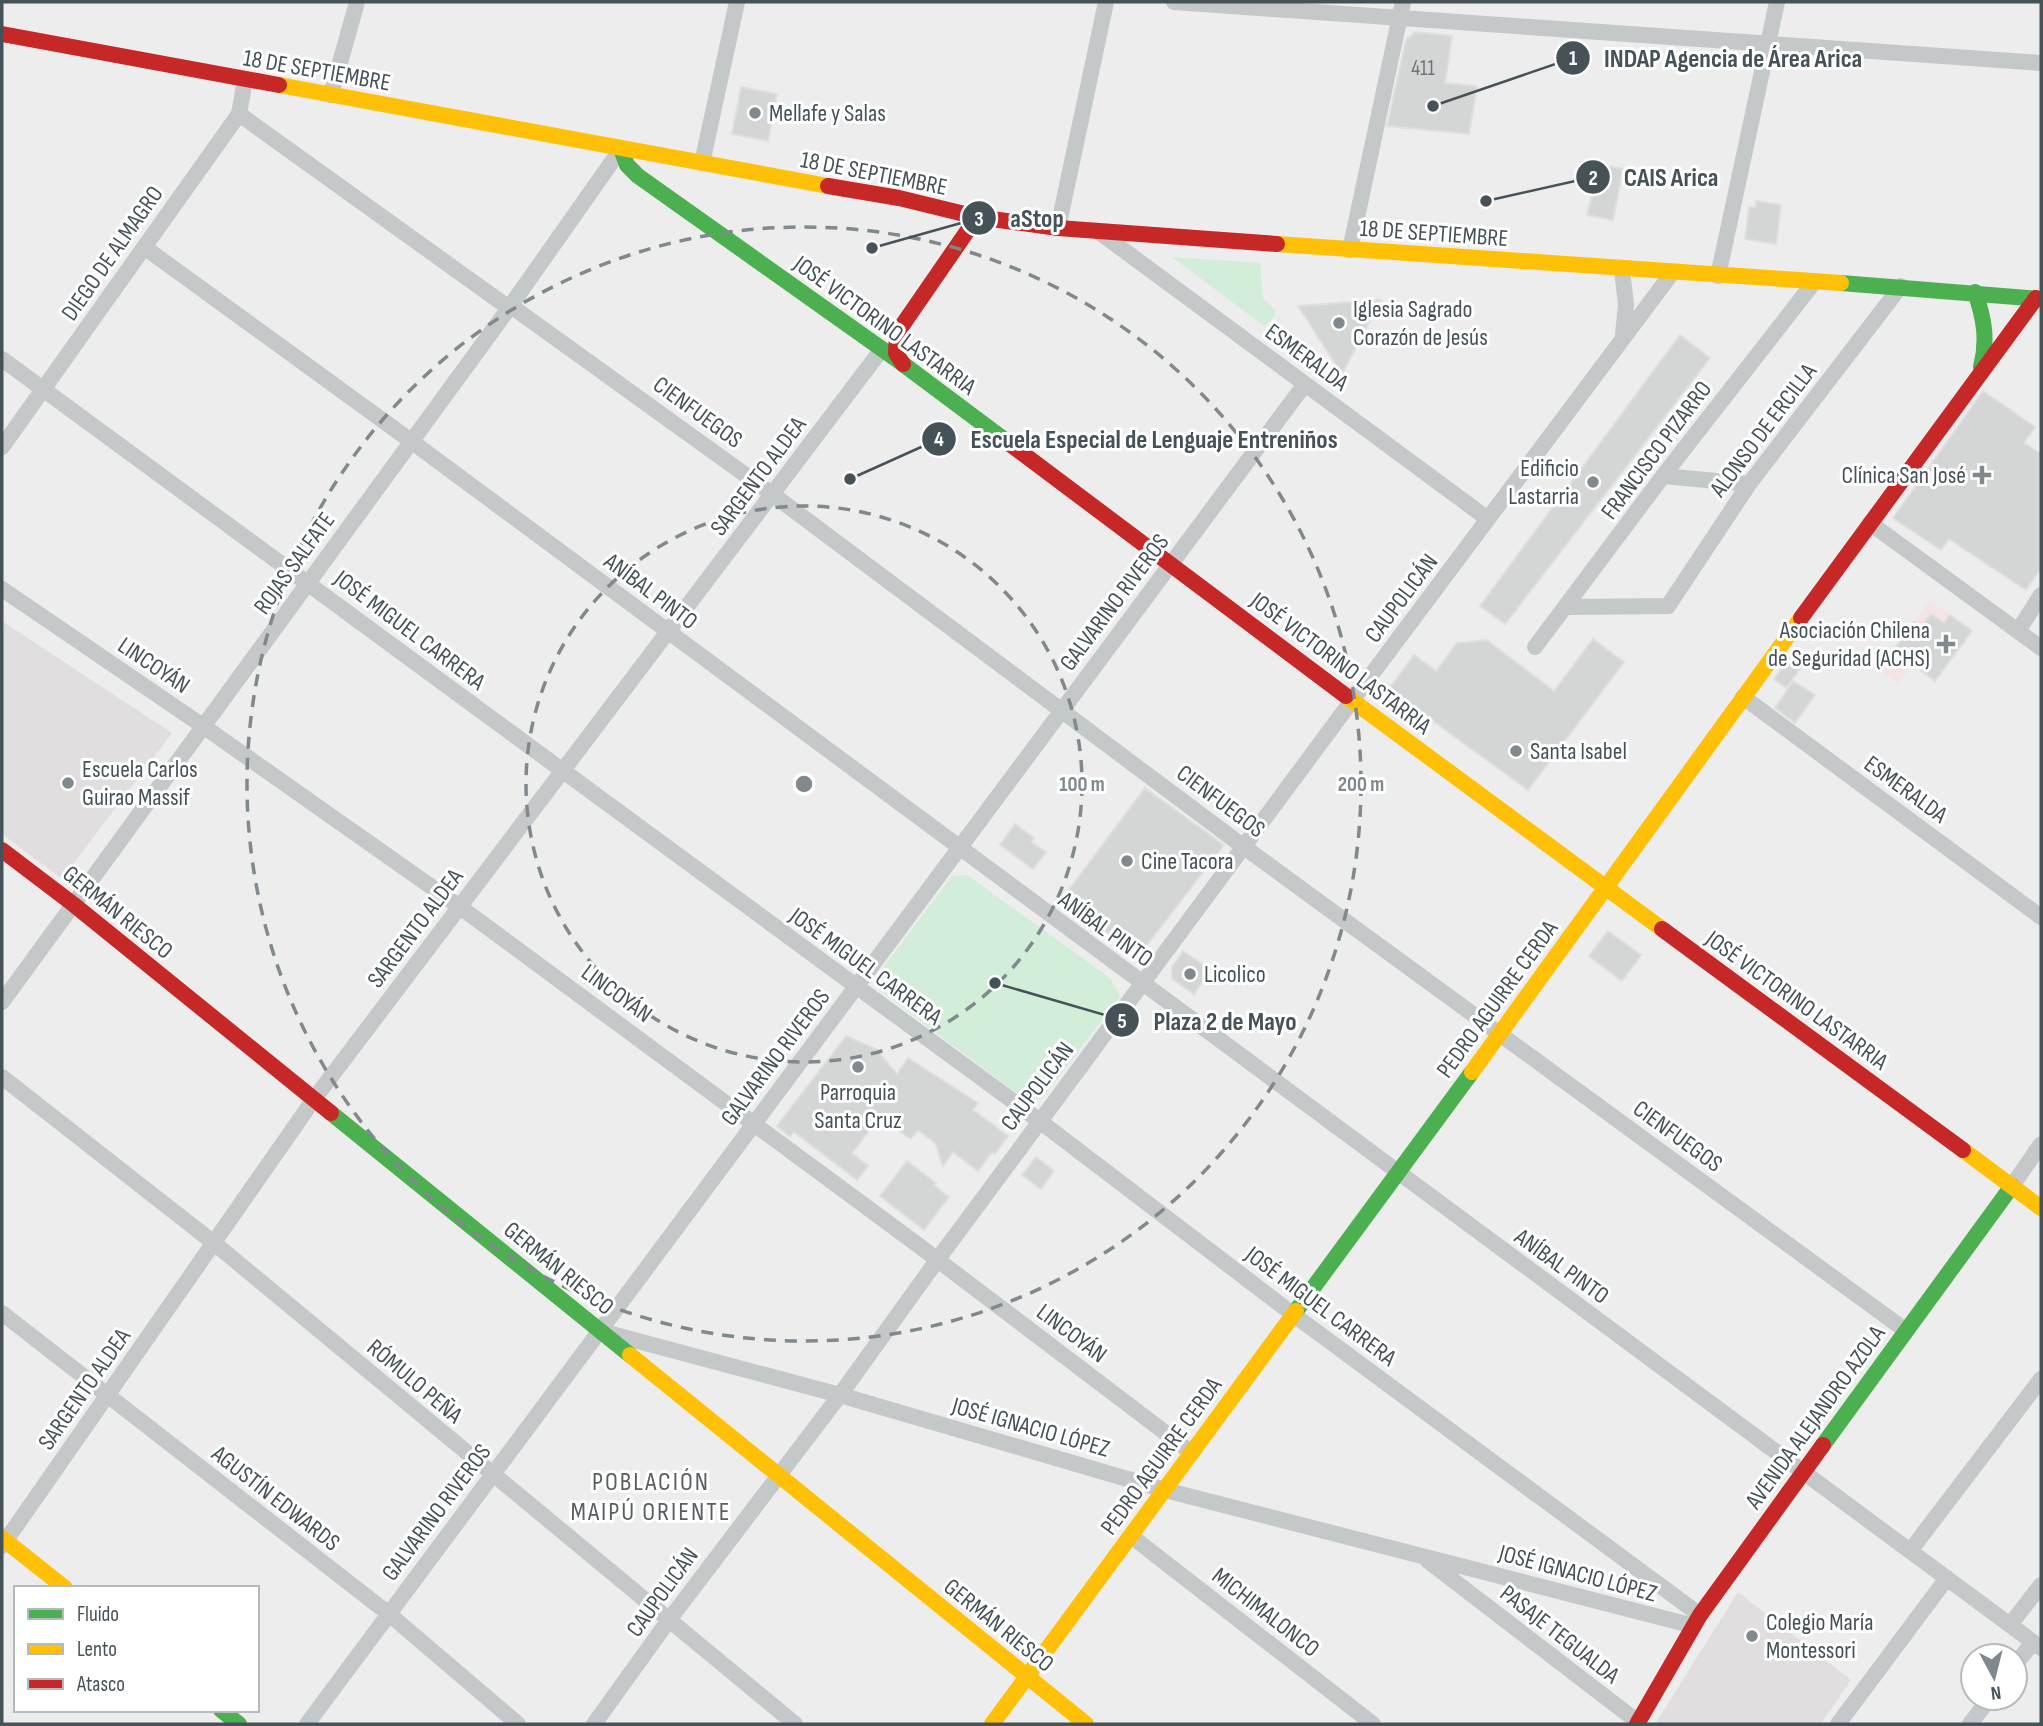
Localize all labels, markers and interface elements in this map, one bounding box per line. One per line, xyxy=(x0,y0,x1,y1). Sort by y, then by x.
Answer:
callout: INDAP Agencia de Área Arica xyxy=(1555,34,1876,81)
street label: 18 DE SEPTIEMBRE xyxy=(241,43,393,98)
text: INDAP Agencia de Área Arica xyxy=(1604,44,1862,75)
text: 1 xyxy=(1569,46,1577,71)
house number: 411 xyxy=(1411,56,1435,81)
place label: Mellafe y Salas xyxy=(769,99,886,128)
marker: Mellafe y Salas xyxy=(747,105,763,121)
street label: 18 DE SEPTIEMBRE xyxy=(798,145,950,202)
callout: CAIS Arica xyxy=(1575,154,1733,201)
text: CAIS Arica xyxy=(1624,163,1718,194)
text: 2 xyxy=(1588,166,1598,191)
street label: DIEGO DE ALMAGRO xyxy=(55,180,170,326)
callout: aStop xyxy=(961,195,1078,242)
text: aStop xyxy=(1010,204,1064,235)
text: 3 xyxy=(974,207,984,232)
street label: 18 DE SEPTIEMBRE xyxy=(1359,214,1509,253)
street label: JOSÉ VICTORINO LASTARRIA xyxy=(787,249,982,402)
place label: Iglesia Sagrado Corazón de Jesús xyxy=(1353,295,1488,352)
marker: Iglesia Sagrado Corazón de Jesús xyxy=(1331,315,1347,331)
street label: ESMERALDA xyxy=(1259,317,1355,398)
street label: ALONSO DE ERCILLA xyxy=(1703,357,1823,504)
street label: CIENFUEGOS xyxy=(647,370,748,454)
street label: FRANCISCO PIZARRO xyxy=(1595,375,1718,525)
street label: SARGENTO ALDEA xyxy=(704,410,813,542)
callout: Escuela Especial de Lenguaje Entreniños xyxy=(921,415,1351,462)
text: Escuela Especial de Lenguaje Entreniños xyxy=(970,425,1338,456)
text: 4 xyxy=(934,427,944,452)
place label: Edificio Lastarria xyxy=(1508,454,1579,511)
place label: Clínica San José xyxy=(1842,461,1966,490)
marker: Clínica San José xyxy=(1972,465,1992,485)
marker: Edificio Lastarria xyxy=(1585,474,1601,490)
street label: ROJAS SALFATE xyxy=(248,507,341,620)
street label: GALVARINO RIVEROS xyxy=(1054,528,1175,676)
street label: ANÍBAL PINTO xyxy=(598,546,703,636)
street label: CAUPOLICÁN xyxy=(1359,548,1444,648)
street label: JOSÉ MIGUEL CARRERA xyxy=(328,564,491,697)
street label: JOSÉ VICTORINO LASTARRIA xyxy=(1244,585,1437,741)
place label: Asociación Chilena de Seguridad (ACHS) xyxy=(1768,616,1930,673)
street label: LINCOYÁN xyxy=(112,631,195,700)
marker: Asociación Chilena de Seguridad (ACHS) xyxy=(1936,634,1956,654)
place label: Santa Isabel xyxy=(1530,737,1627,766)
marker: Santa Isabel xyxy=(1508,743,1524,759)
street label: ESMERALDA xyxy=(1858,749,1954,830)
place label: Escuela Carlos Guirao Massif xyxy=(82,755,198,812)
street label: CIENFUEGOS xyxy=(1171,759,1271,844)
centre of rings xyxy=(792,772,816,796)
text: 100 m xyxy=(1059,772,1105,797)
text: 200 m xyxy=(1338,772,1384,797)
marker: Escuela Carlos Guirao Massif xyxy=(60,775,76,791)
place label: Cine Tacora xyxy=(1141,847,1233,876)
marker: Cine Tacora xyxy=(1119,853,1135,869)
street label: GERMÁN RIESCO xyxy=(57,859,178,965)
street label: SARGENTO ALDEA xyxy=(361,862,470,994)
street label: ANÍBAL PINTO xyxy=(1052,885,1158,973)
street label: JOSÉ MIGUEL CARRERA xyxy=(783,901,948,1032)
street label: PEDRO AGUIRRE CERDA xyxy=(1431,914,1565,1084)
street label: JOSÉ VICTORINO LASTARRIA xyxy=(1699,924,1894,1077)
street label: LINCOYÁN xyxy=(576,958,658,1029)
place label: Licolico xyxy=(1204,960,1266,989)
marker: Licolico xyxy=(1182,966,1198,982)
street label: GALVARINO RIVEROS xyxy=(715,983,836,1131)
callout: Plaza 2 de Mayo xyxy=(1105,997,1311,1044)
text: Plaza 2 de Mayo xyxy=(1153,1007,1297,1038)
text: 5 xyxy=(1117,1009,1127,1034)
street label: CAUPOLICÁN xyxy=(995,1036,1080,1136)
marker: Parroquia Santa Cruz xyxy=(850,1059,866,1075)
place label: Parroquia Santa Cruz xyxy=(814,1078,902,1135)
street label: CIENFUEGOS xyxy=(1627,1094,1728,1178)
street label: GERMÁN RIESCO xyxy=(498,1215,619,1321)
street label: ANÍBAL PINTO xyxy=(1508,1222,1614,1310)
street label: JOSÉ MIGUEL CARRERA xyxy=(1239,1240,1402,1373)
street label: LINCOYÁN xyxy=(1031,1298,1113,1369)
street label: AVENIDA ALEJANDRO AZOLA xyxy=(1739,1320,1892,1515)
street label: SARGENTO ALDEA xyxy=(32,1322,137,1456)
street label: RÓMULO PEÑA xyxy=(361,1333,469,1430)
street label: PEDRO AGUIRRE CERDA xyxy=(1095,1371,1229,1541)
street label: JOSÉ IGNACIO LÓPEZ xyxy=(948,1391,1113,1464)
street label: GALVARINO RIVEROS xyxy=(376,1438,497,1586)
street label: AGUSTÍN EDWARDS xyxy=(205,1439,346,1557)
district label: POBLACIÓN MAIPÚ ORIENTE xyxy=(570,1467,732,1528)
street label: JOSÉ IGNACIO LÓPEZ xyxy=(1495,1538,1660,1608)
street label: CAUPOLICÁN xyxy=(620,1542,705,1643)
street label: MICHIMALONCO xyxy=(1206,1562,1325,1663)
street label: GERMÁN RIESCO xyxy=(938,1572,1059,1678)
street label: PASAJE TEGUALDA xyxy=(1494,1579,1626,1690)
legend xyxy=(14,1586,259,1712)
text: Fluido xyxy=(77,1602,119,1627)
place label: Colegio María Montessori xyxy=(1766,1608,1873,1665)
marker: Colegio María Montessori xyxy=(1744,1628,1760,1644)
text: Lento xyxy=(77,1637,117,1662)
north arrow xyxy=(1959,1642,2029,1712)
text: Atasco xyxy=(76,1672,125,1697)
text: N xyxy=(1989,1680,2002,1704)

